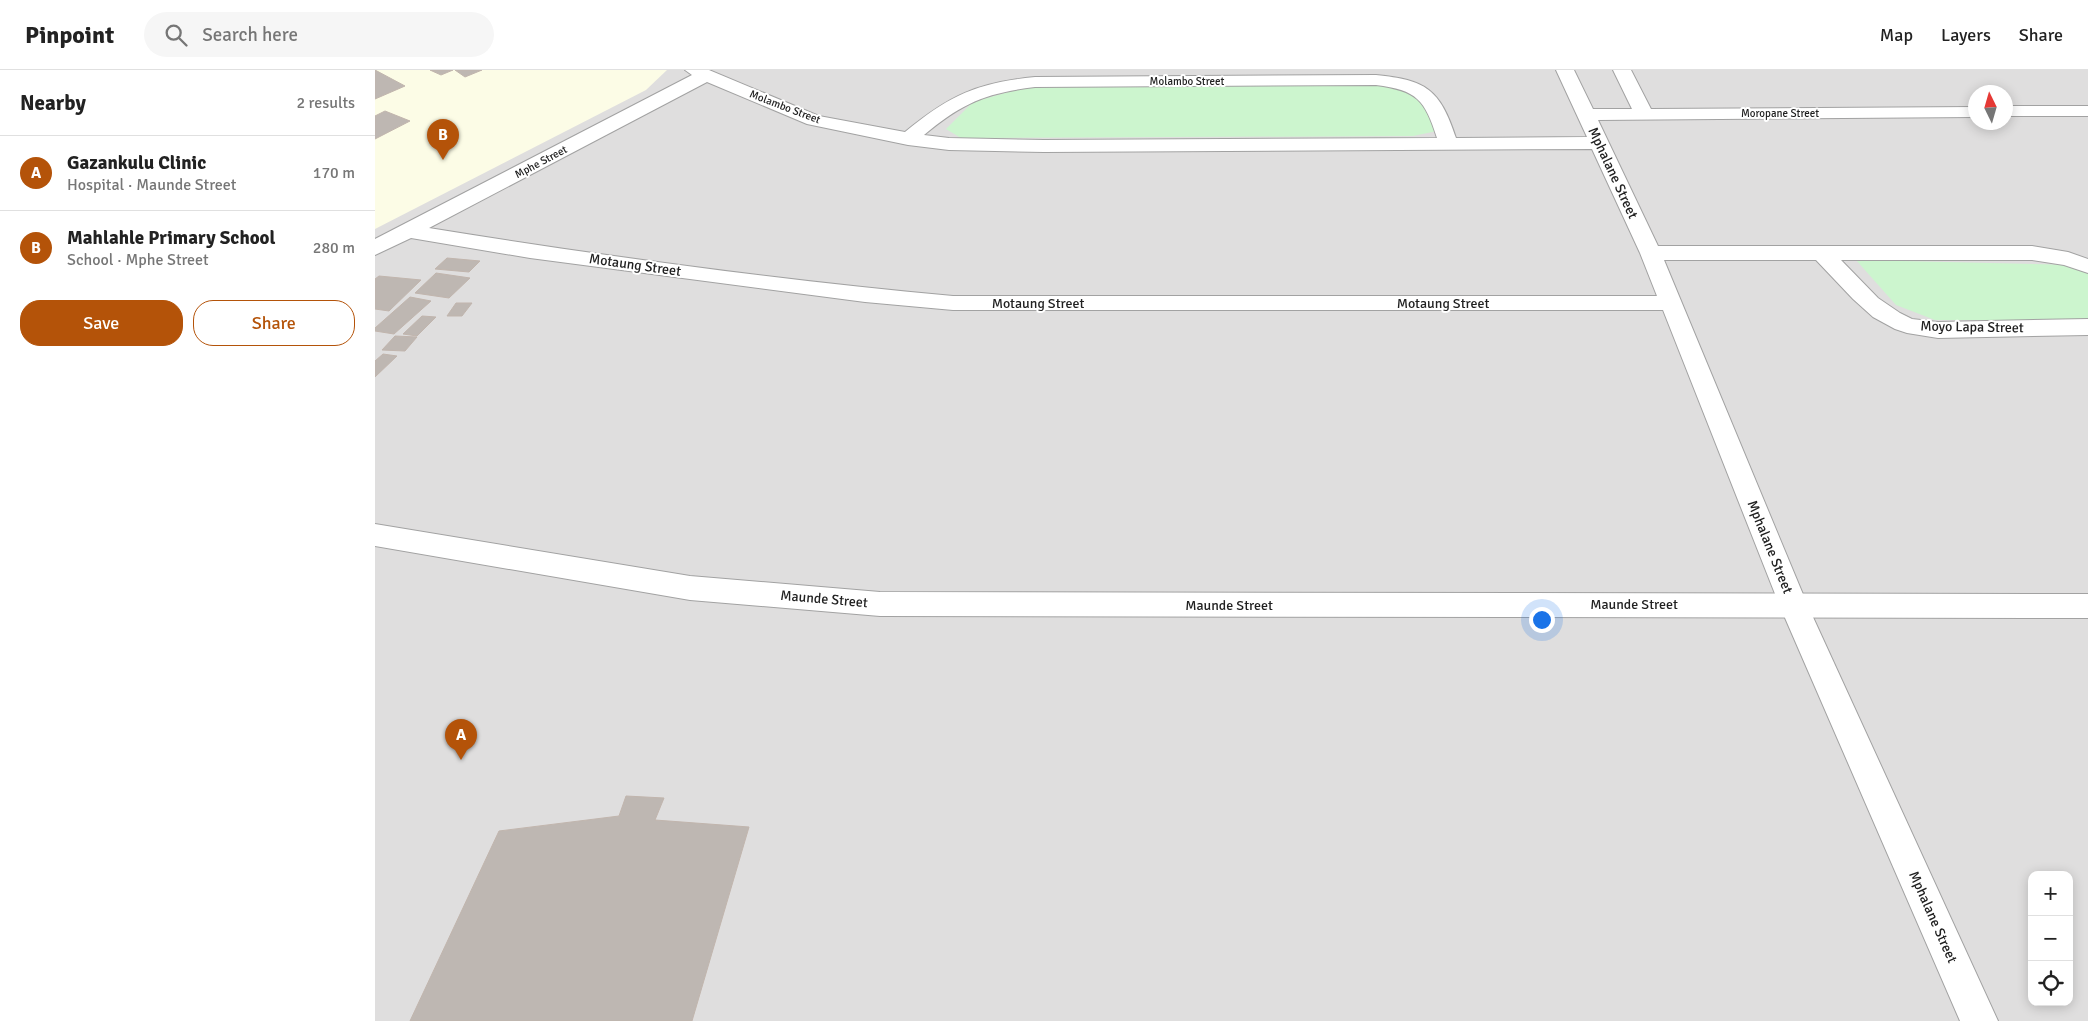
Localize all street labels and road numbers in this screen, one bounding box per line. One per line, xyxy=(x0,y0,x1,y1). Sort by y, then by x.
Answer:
street label: Molambo Street xyxy=(1150,75,1225,88)
street label: Molambo Street xyxy=(748,88,822,127)
street label: Moropane Street xyxy=(1741,107,1819,120)
street label: Mphalane Street xyxy=(1584,125,1642,221)
street label: Mphe Street xyxy=(513,143,569,181)
street label: Motaung Street xyxy=(588,250,682,280)
street label: Motaung Street xyxy=(992,295,1084,312)
street label: Motaung Street xyxy=(1397,295,1489,312)
street label: Moyo Lapa Street xyxy=(1920,318,2024,336)
street label: Mphalane Street xyxy=(1744,498,1796,596)
street label: Maunde Street xyxy=(780,587,869,611)
street label: Maunde Street xyxy=(1590,596,1678,613)
street label: Maunde Street xyxy=(1185,597,1273,614)
street label: Mphalane Street xyxy=(1905,868,1961,966)

